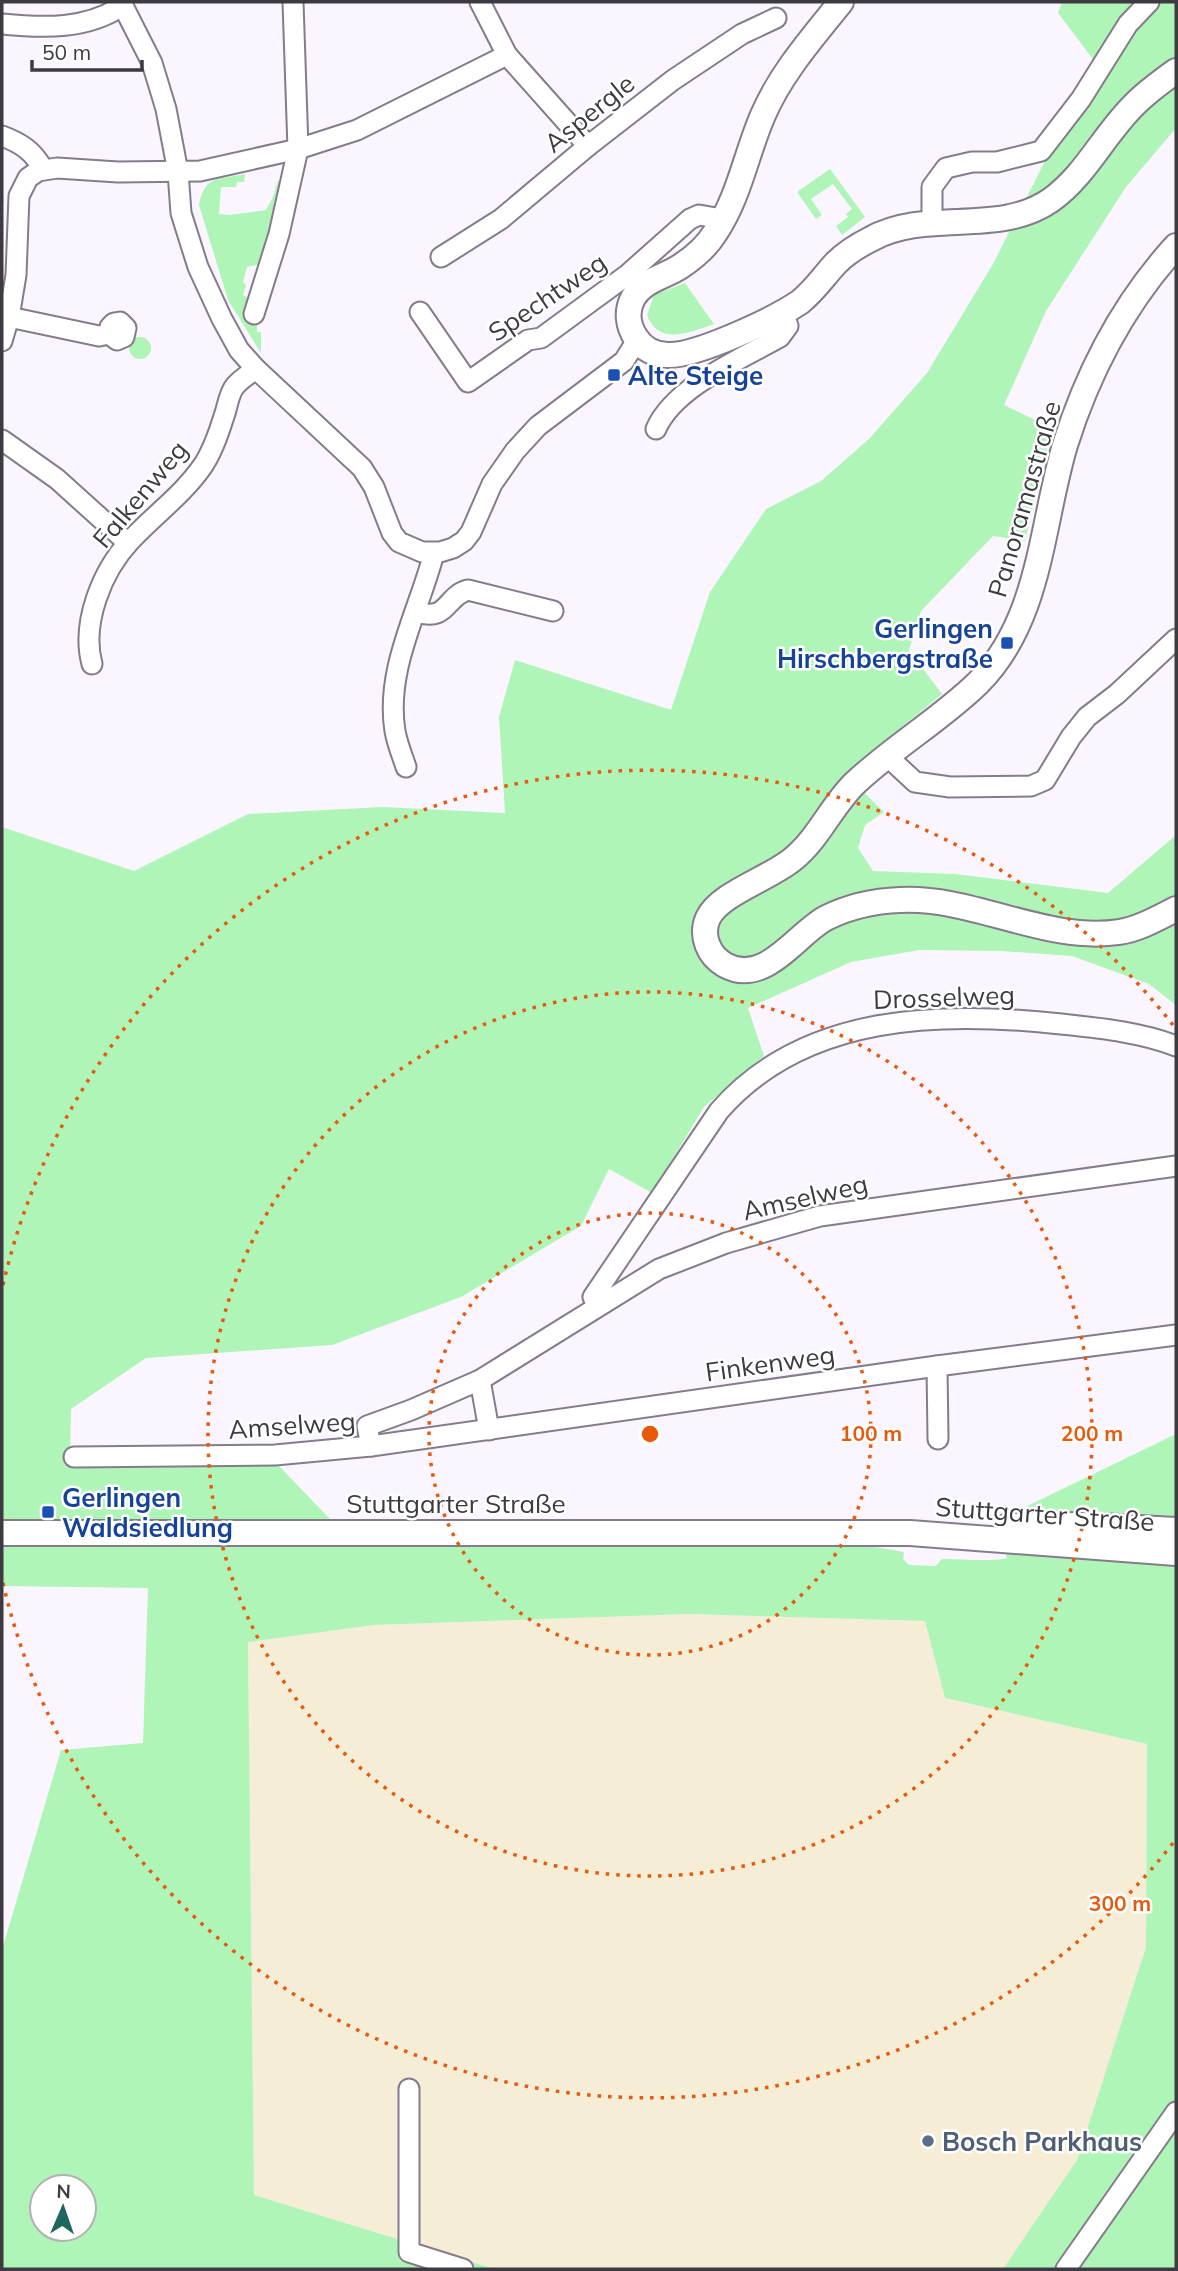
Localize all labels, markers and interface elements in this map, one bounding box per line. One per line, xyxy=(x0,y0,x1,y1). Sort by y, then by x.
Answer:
scale bar xyxy=(32,28,142,72)
text: 50 m xyxy=(42,39,91,65)
street label: Aspergle xyxy=(537,67,641,159)
street label: Spechtweg xyxy=(482,245,612,349)
place label: Alte Steige xyxy=(628,359,763,392)
marker: Alte Steige xyxy=(606,367,622,383)
street label: Panoramastraße xyxy=(980,397,1068,601)
street label: Falkenweg xyxy=(85,433,195,555)
place label: Gerlingen Hirschbergstraße xyxy=(777,612,993,675)
marker: Gerlingen Hirschbergstraße xyxy=(999,635,1015,651)
street label: Drosselweg xyxy=(873,978,1015,1016)
street label: Amselweg xyxy=(739,1167,871,1227)
street label: Finkenweg xyxy=(703,1338,837,1388)
street label: Amselweg xyxy=(227,1404,357,1446)
text: 100 m xyxy=(840,1420,902,1446)
text: 200 m xyxy=(1061,1420,1123,1446)
centre of rings xyxy=(638,1422,662,1446)
place label: Gerlingen Waldsiedlung xyxy=(62,1481,233,1544)
street label: Stuttgarter Straße xyxy=(346,1487,566,1520)
street label: Stuttgarter Straße xyxy=(934,1490,1156,1538)
marker: Gerlingen Waldsiedlung xyxy=(40,1504,56,1520)
text: 300 m xyxy=(1089,1890,1151,1916)
place label: Bosch Parkhaus xyxy=(942,2125,1142,2158)
marker: Bosch Parkhaus xyxy=(920,2133,936,2149)
north arrow xyxy=(28,2173,98,2243)
text: N xyxy=(56,2179,71,2203)

